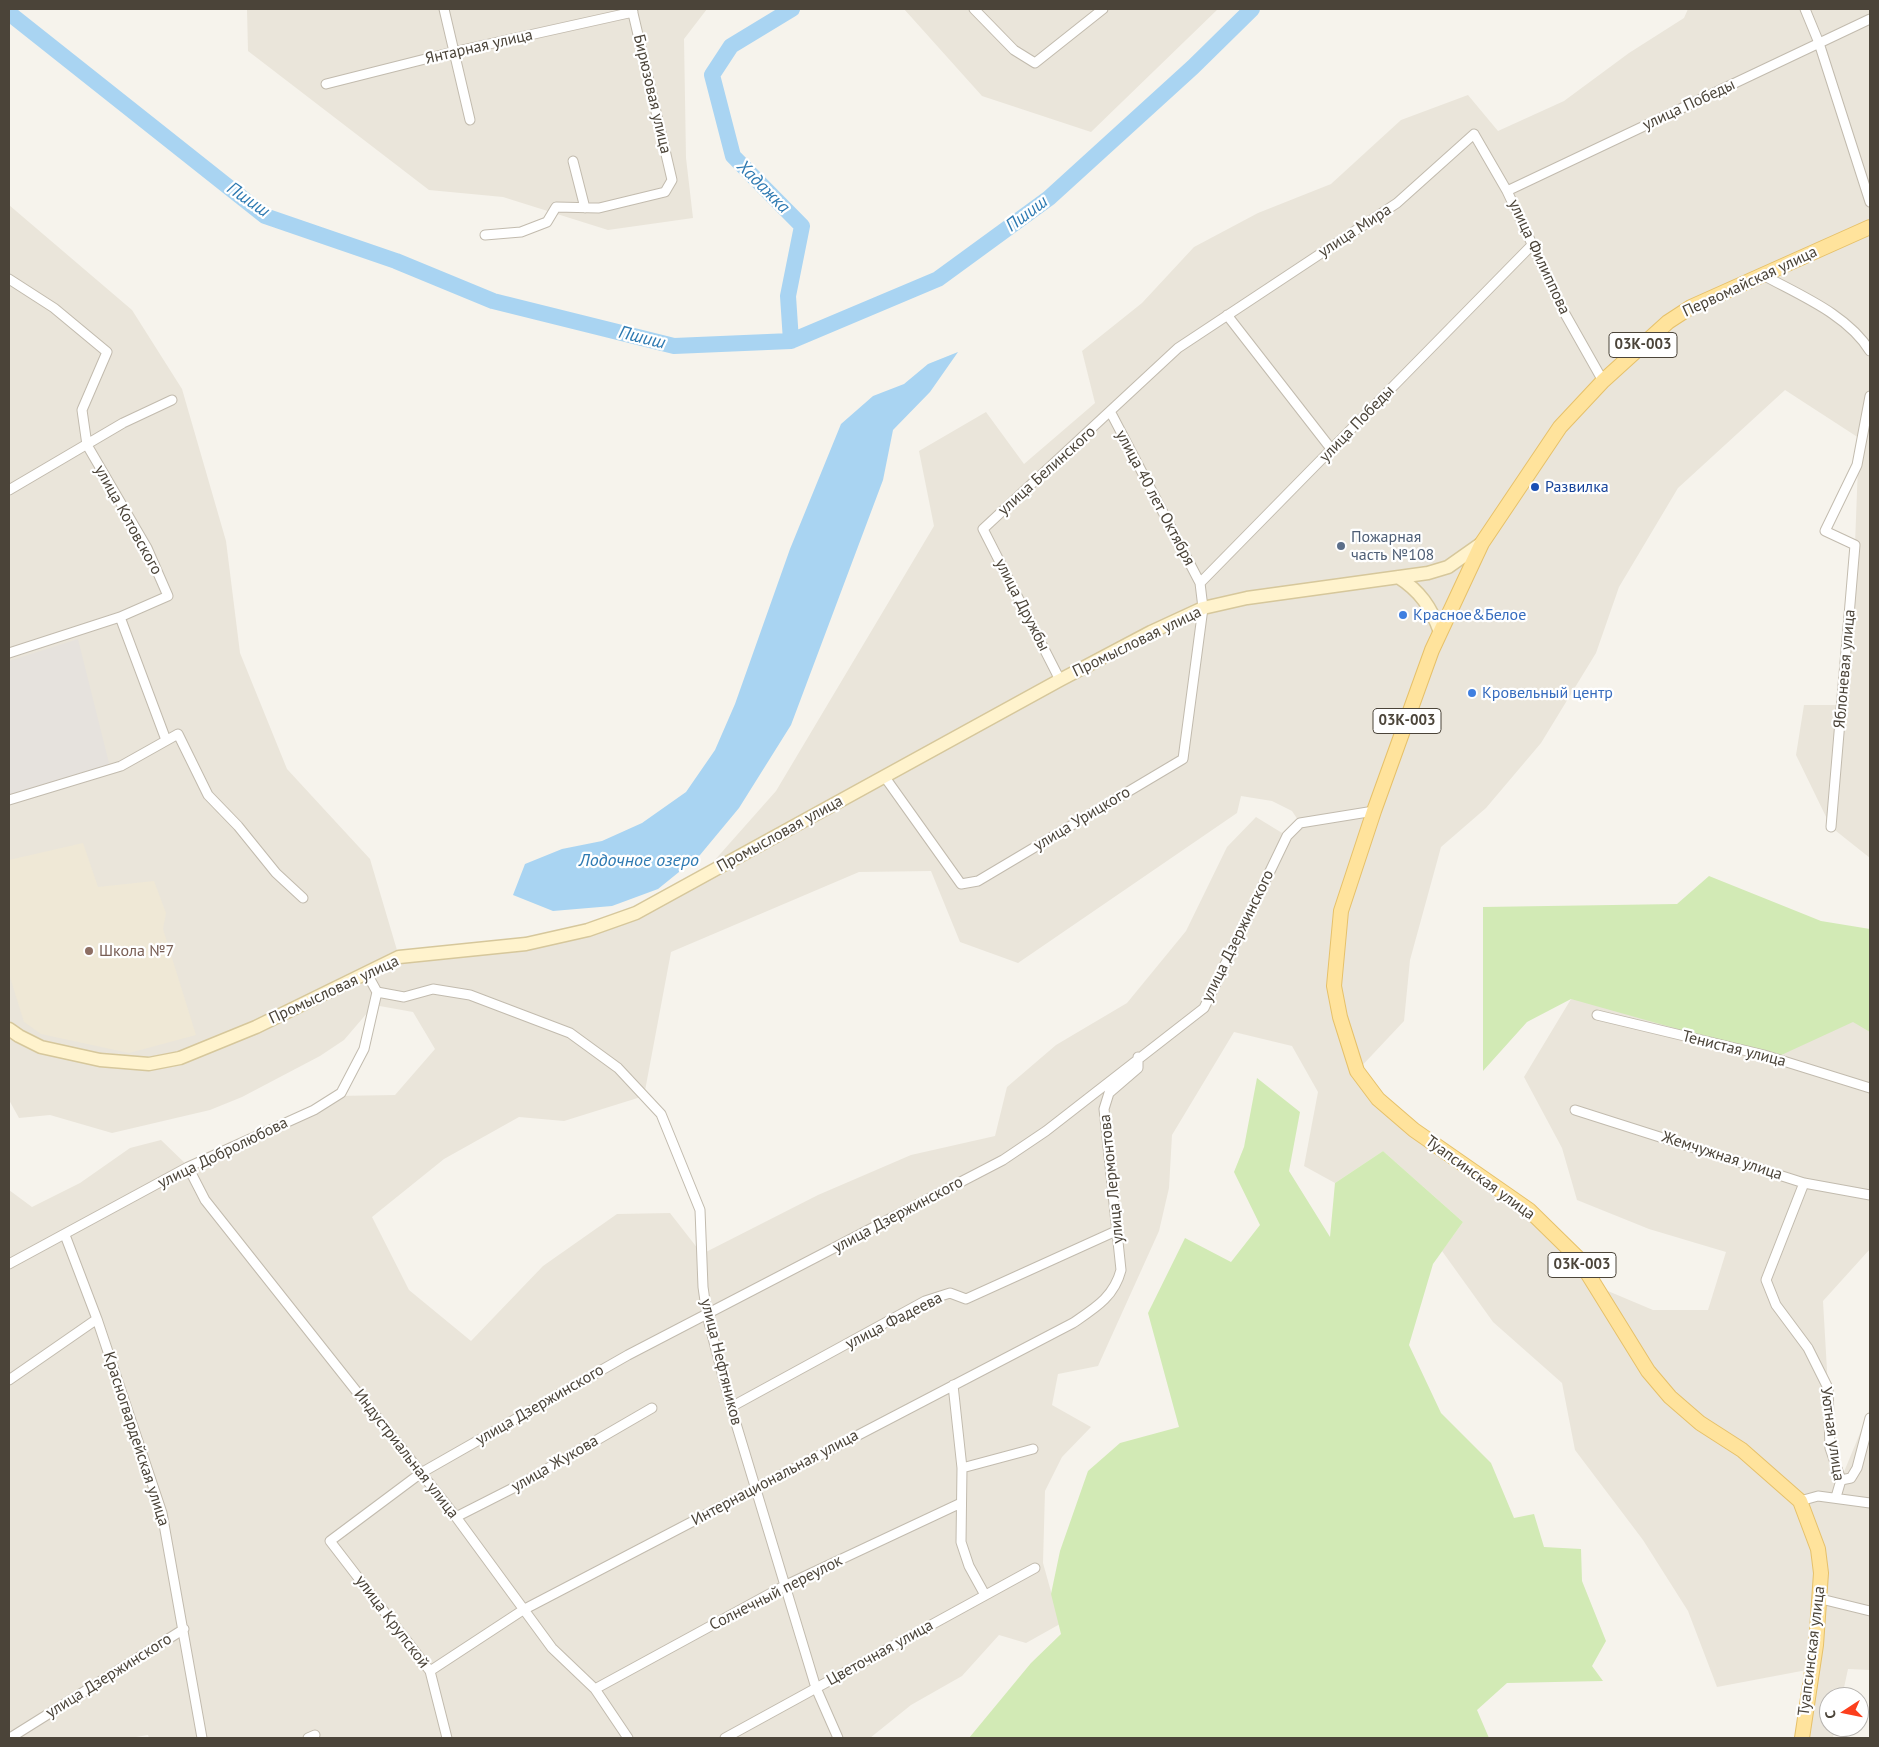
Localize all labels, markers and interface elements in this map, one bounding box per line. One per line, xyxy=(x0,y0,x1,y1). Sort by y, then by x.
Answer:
street label: Янтарная улица xyxy=(423,25,535,69)
street label: Бирюзовая улица xyxy=(629,32,675,156)
street label: улица Победы xyxy=(1640,75,1738,135)
water label: Хадажка xyxy=(732,156,794,218)
water label: Пшиш xyxy=(222,178,274,222)
water label: Пшиш xyxy=(1002,191,1052,237)
street label: улица Филиппова xyxy=(1504,196,1574,318)
street label: улица Мира xyxy=(1315,200,1395,262)
street label: Первомайская улица xyxy=(1680,242,1820,322)
water label: Пшиш xyxy=(616,322,668,354)
road number: 03К-003 xyxy=(1609,332,1677,358)
street label: улица Победы xyxy=(1315,381,1399,467)
street label: улица Белинского xyxy=(994,422,1100,520)
street label: улица 40 лет Октября xyxy=(1111,427,1199,569)
street label: улица Котовского xyxy=(90,462,166,578)
place label: Развилка xyxy=(1545,477,1609,497)
marker: Развилка xyxy=(1529,481,1541,493)
place label: Пожарная часть №108 xyxy=(1351,527,1434,565)
marker: Пожарная часть №108 xyxy=(1335,540,1347,552)
street label: улица Дружбы xyxy=(990,556,1054,654)
street label: Промысловая улица xyxy=(1069,602,1205,682)
place label: Красное&Белое xyxy=(1413,605,1526,625)
marker: Красное&Белое xyxy=(1397,609,1409,621)
street label: Яблоневая улица xyxy=(1830,609,1860,729)
place label: Кровельный центр xyxy=(1482,683,1613,703)
marker: Кровельный центр xyxy=(1466,687,1478,699)
road number: 03К-003 xyxy=(1373,708,1441,734)
street label: улица Урицкого xyxy=(1030,783,1134,855)
street label: Промысловая улица xyxy=(714,791,846,877)
water label: Лодочное озеро xyxy=(579,850,699,872)
street label: улица Дзержинского xyxy=(1198,867,1278,1005)
place label: Школа №7 xyxy=(99,941,174,961)
marker: Школа №7 xyxy=(83,945,95,957)
street label: Промысловая улица xyxy=(266,952,402,1028)
street label: Тенистая улица xyxy=(1680,1027,1788,1071)
street label: улица Добролюбова xyxy=(155,1113,291,1193)
street label: улица Лермонтова xyxy=(1096,1113,1128,1245)
street label: Жемчужная улица xyxy=(1659,1127,1785,1185)
street label: Туапсинская улица xyxy=(1421,1132,1539,1224)
street label: улица Дзержинского xyxy=(830,1173,966,1257)
road number: 03К-003 xyxy=(1548,1252,1616,1278)
street label: улица Фадеева xyxy=(842,1288,946,1354)
street label: улица Нефтяников xyxy=(696,1297,746,1427)
street label: Красногвардейская улица xyxy=(99,1349,173,1529)
street label: улица Дзержинского xyxy=(472,1360,608,1450)
street label: Индустриальная улица xyxy=(350,1386,462,1522)
street label: Уютная улица xyxy=(1816,1386,1848,1482)
street label: Интернациональная улица xyxy=(688,1426,862,1530)
street label: улица Жукова xyxy=(508,1431,602,1497)
street label: Солнечный переулок xyxy=(706,1551,846,1635)
street label: улица Крупской xyxy=(351,1572,433,1672)
street label: Туапсинская улица xyxy=(1795,1585,1829,1717)
street label: Цветочная улица xyxy=(823,1616,937,1690)
street label: улица Дзержинского xyxy=(42,1629,176,1723)
north arrow xyxy=(1819,1687,1869,1737)
text: С xyxy=(1821,1709,1840,1720)

